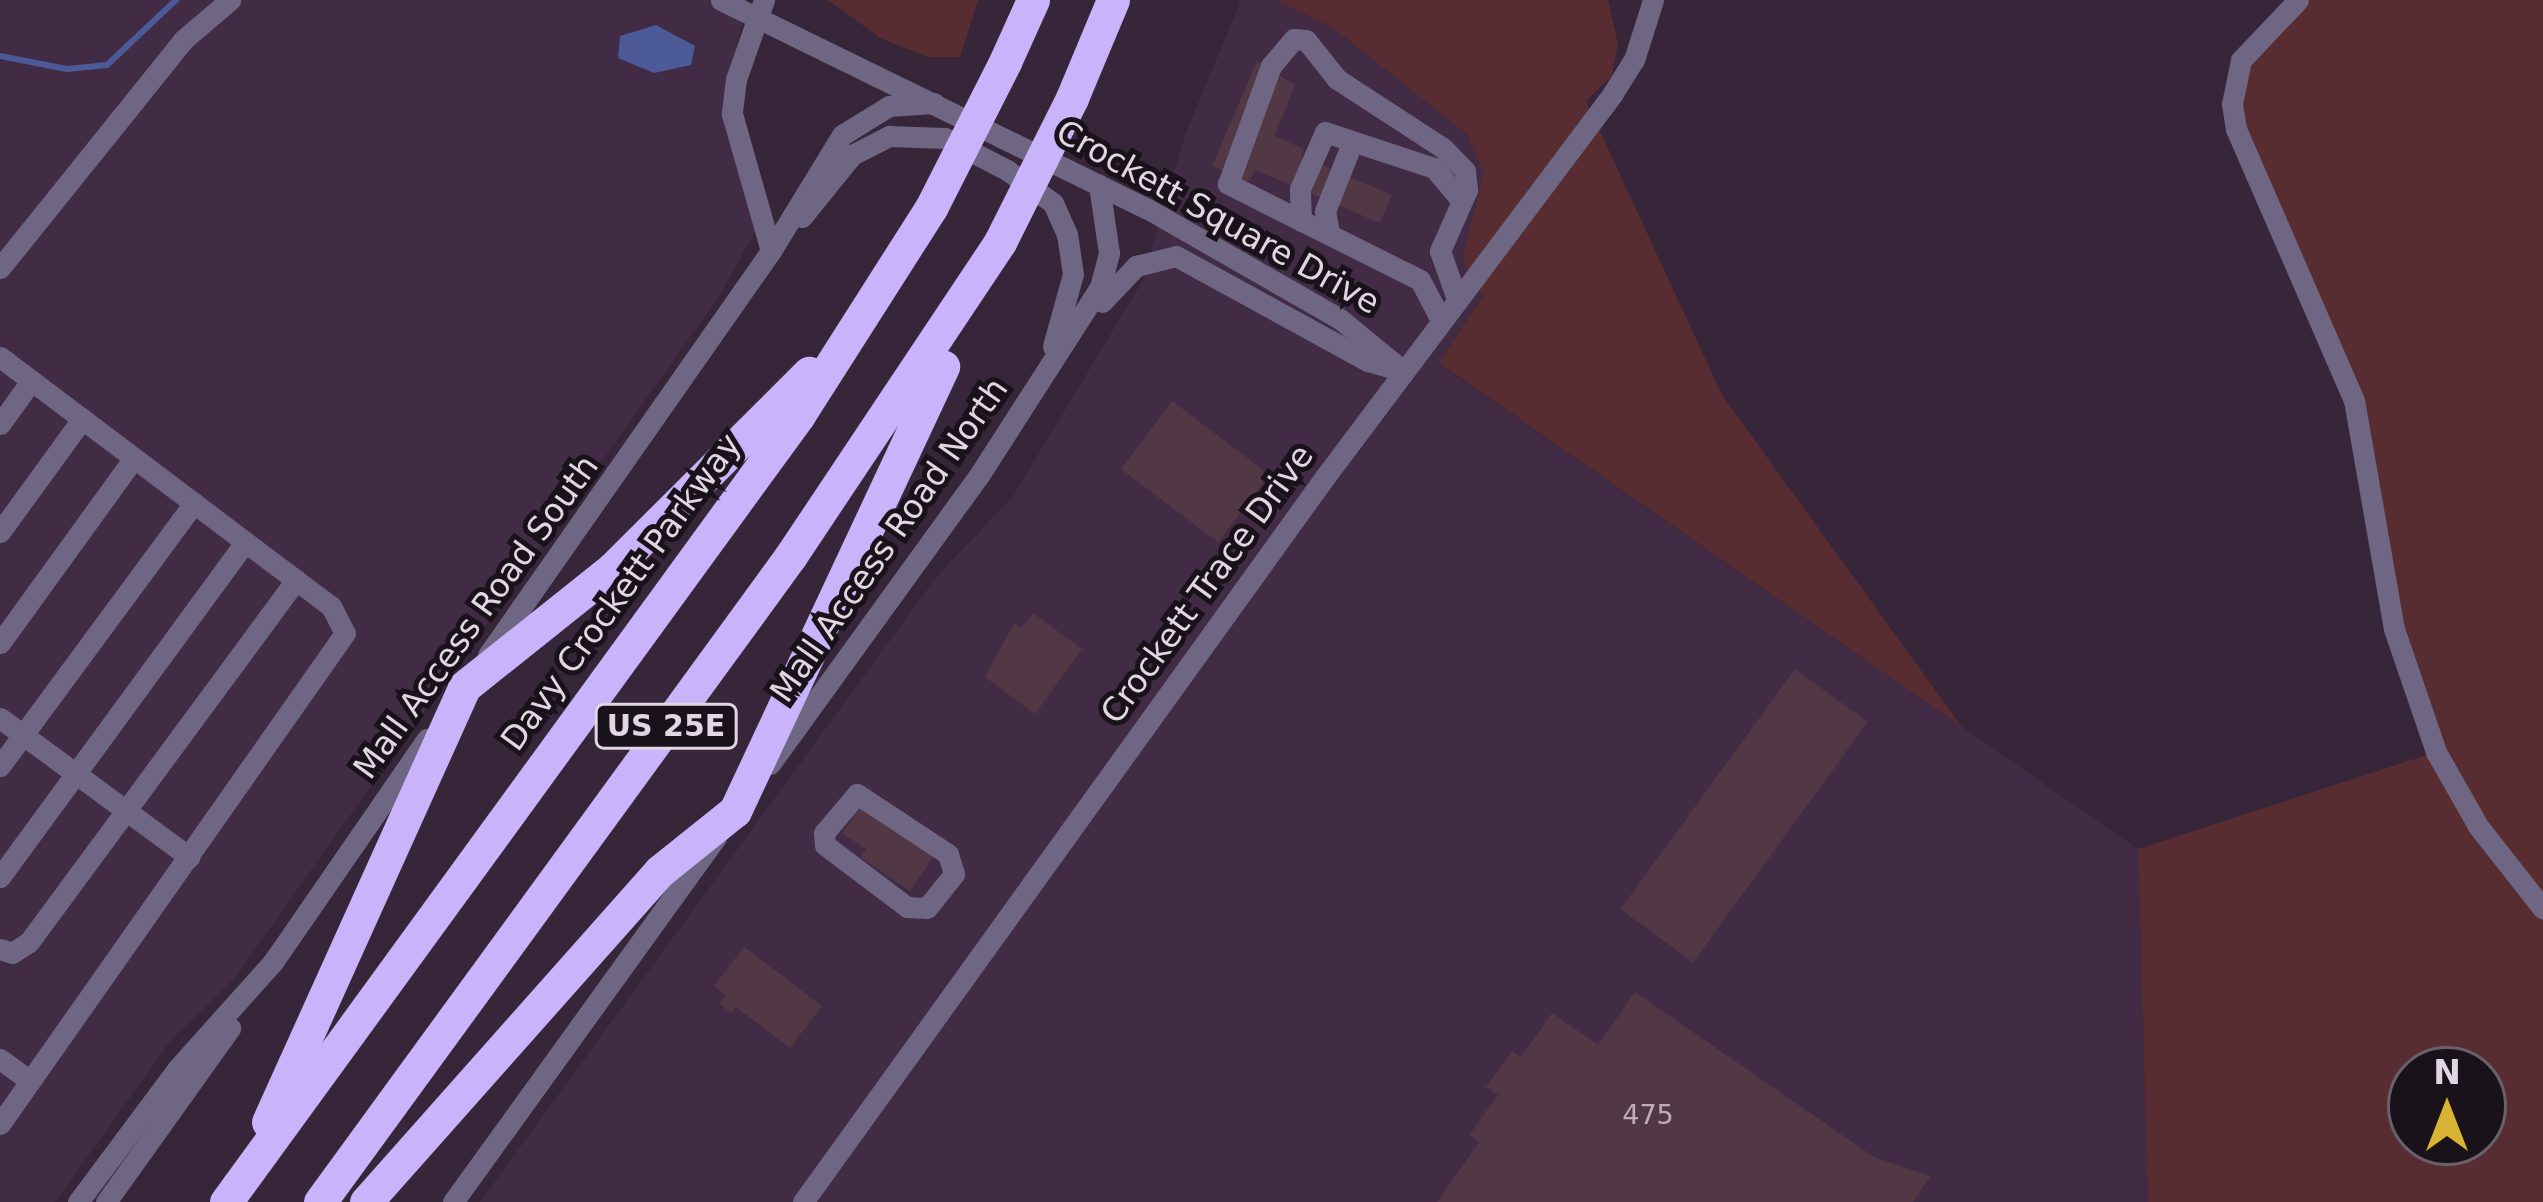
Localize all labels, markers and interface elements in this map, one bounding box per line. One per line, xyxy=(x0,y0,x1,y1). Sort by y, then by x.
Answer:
street label: Crockett Square Drive xyxy=(1049,112,1387,322)
street label: Mall Access Road North xyxy=(762,370,1016,710)
street label: Davy Crockett Parkway xyxy=(493,426,749,758)
street label: Crockett Trace Drive xyxy=(1093,437,1321,731)
street label: Mall Access Road South xyxy=(345,448,607,786)
road number: US 25E xyxy=(594,702,738,750)
north arrow xyxy=(2387,1046,2507,1166)
text: N xyxy=(2433,1053,2461,1092)
house number: 475 xyxy=(1622,1099,1674,1131)

